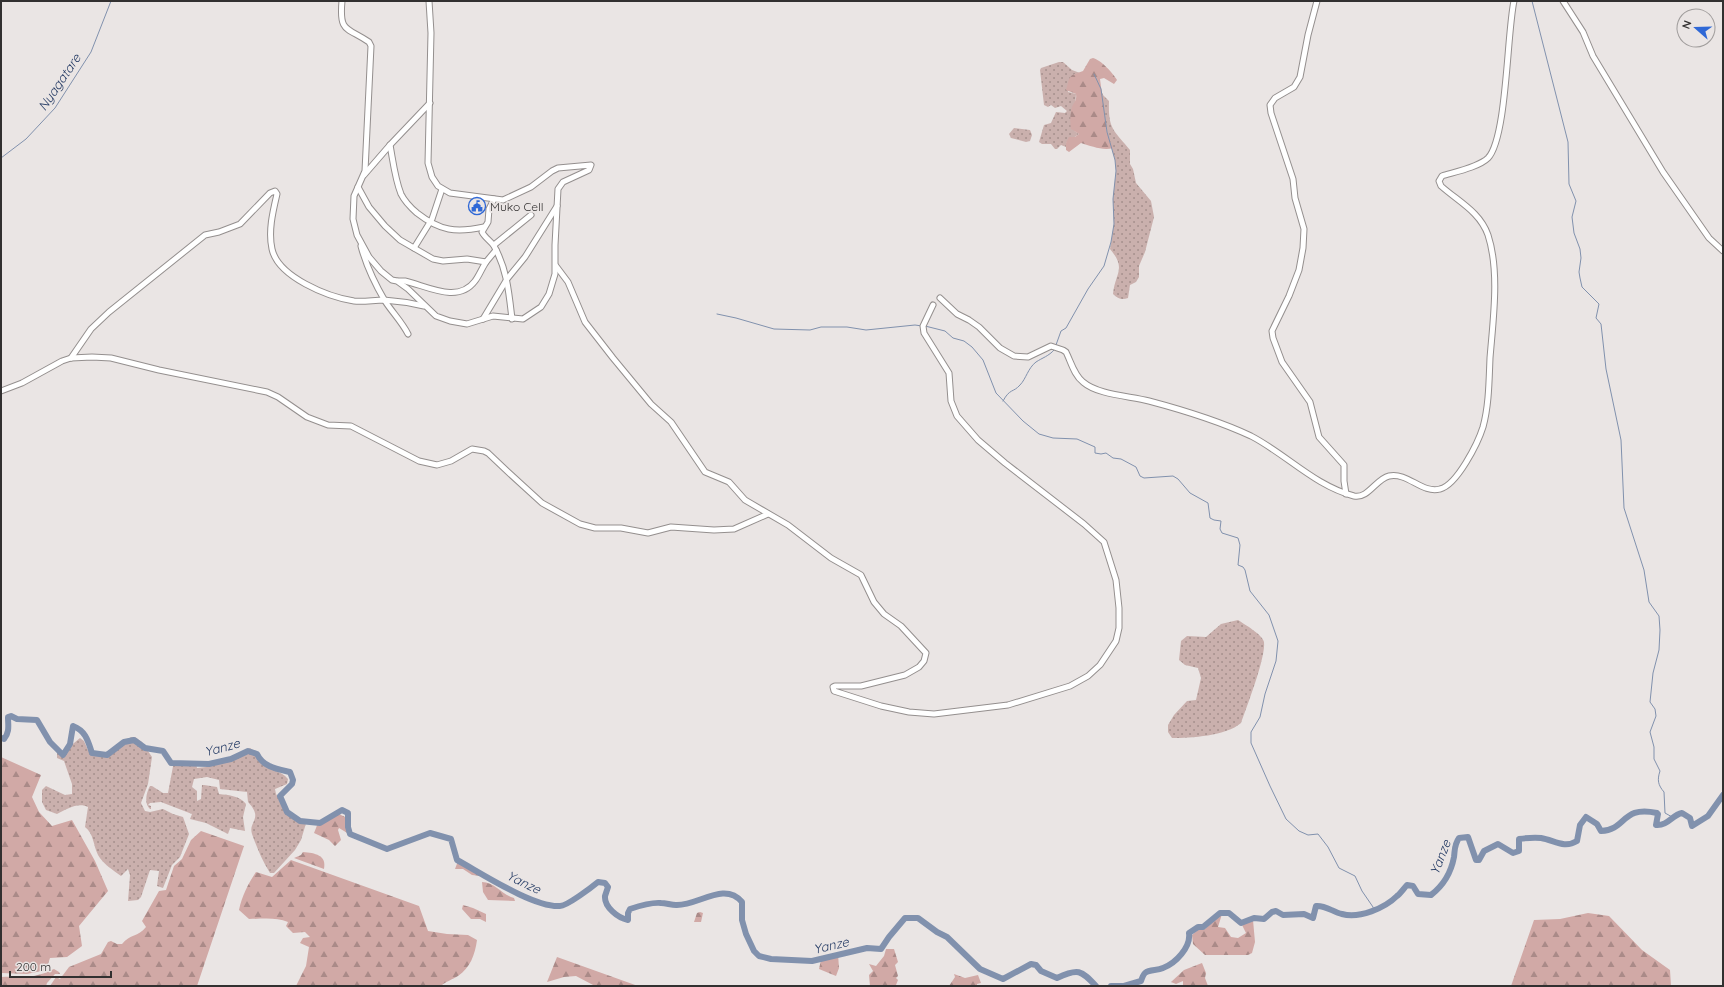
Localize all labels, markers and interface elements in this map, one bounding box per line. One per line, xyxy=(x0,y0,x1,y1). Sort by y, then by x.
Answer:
north arrow xyxy=(1676,8,1716,48)
text: N xyxy=(1679,18,1695,31)
water label: Nyagatare xyxy=(34,50,84,113)
public building icon: Muko Cell xyxy=(467,196,487,216)
place label: Muko Cell xyxy=(490,199,544,214)
water label: Yanze xyxy=(203,734,242,759)
water label: Yanze xyxy=(1426,837,1454,877)
water label: Yanze xyxy=(504,867,544,897)
water label: Yanze xyxy=(812,933,851,957)
scale bar xyxy=(10,953,111,979)
text: 200 m xyxy=(16,959,51,974)

